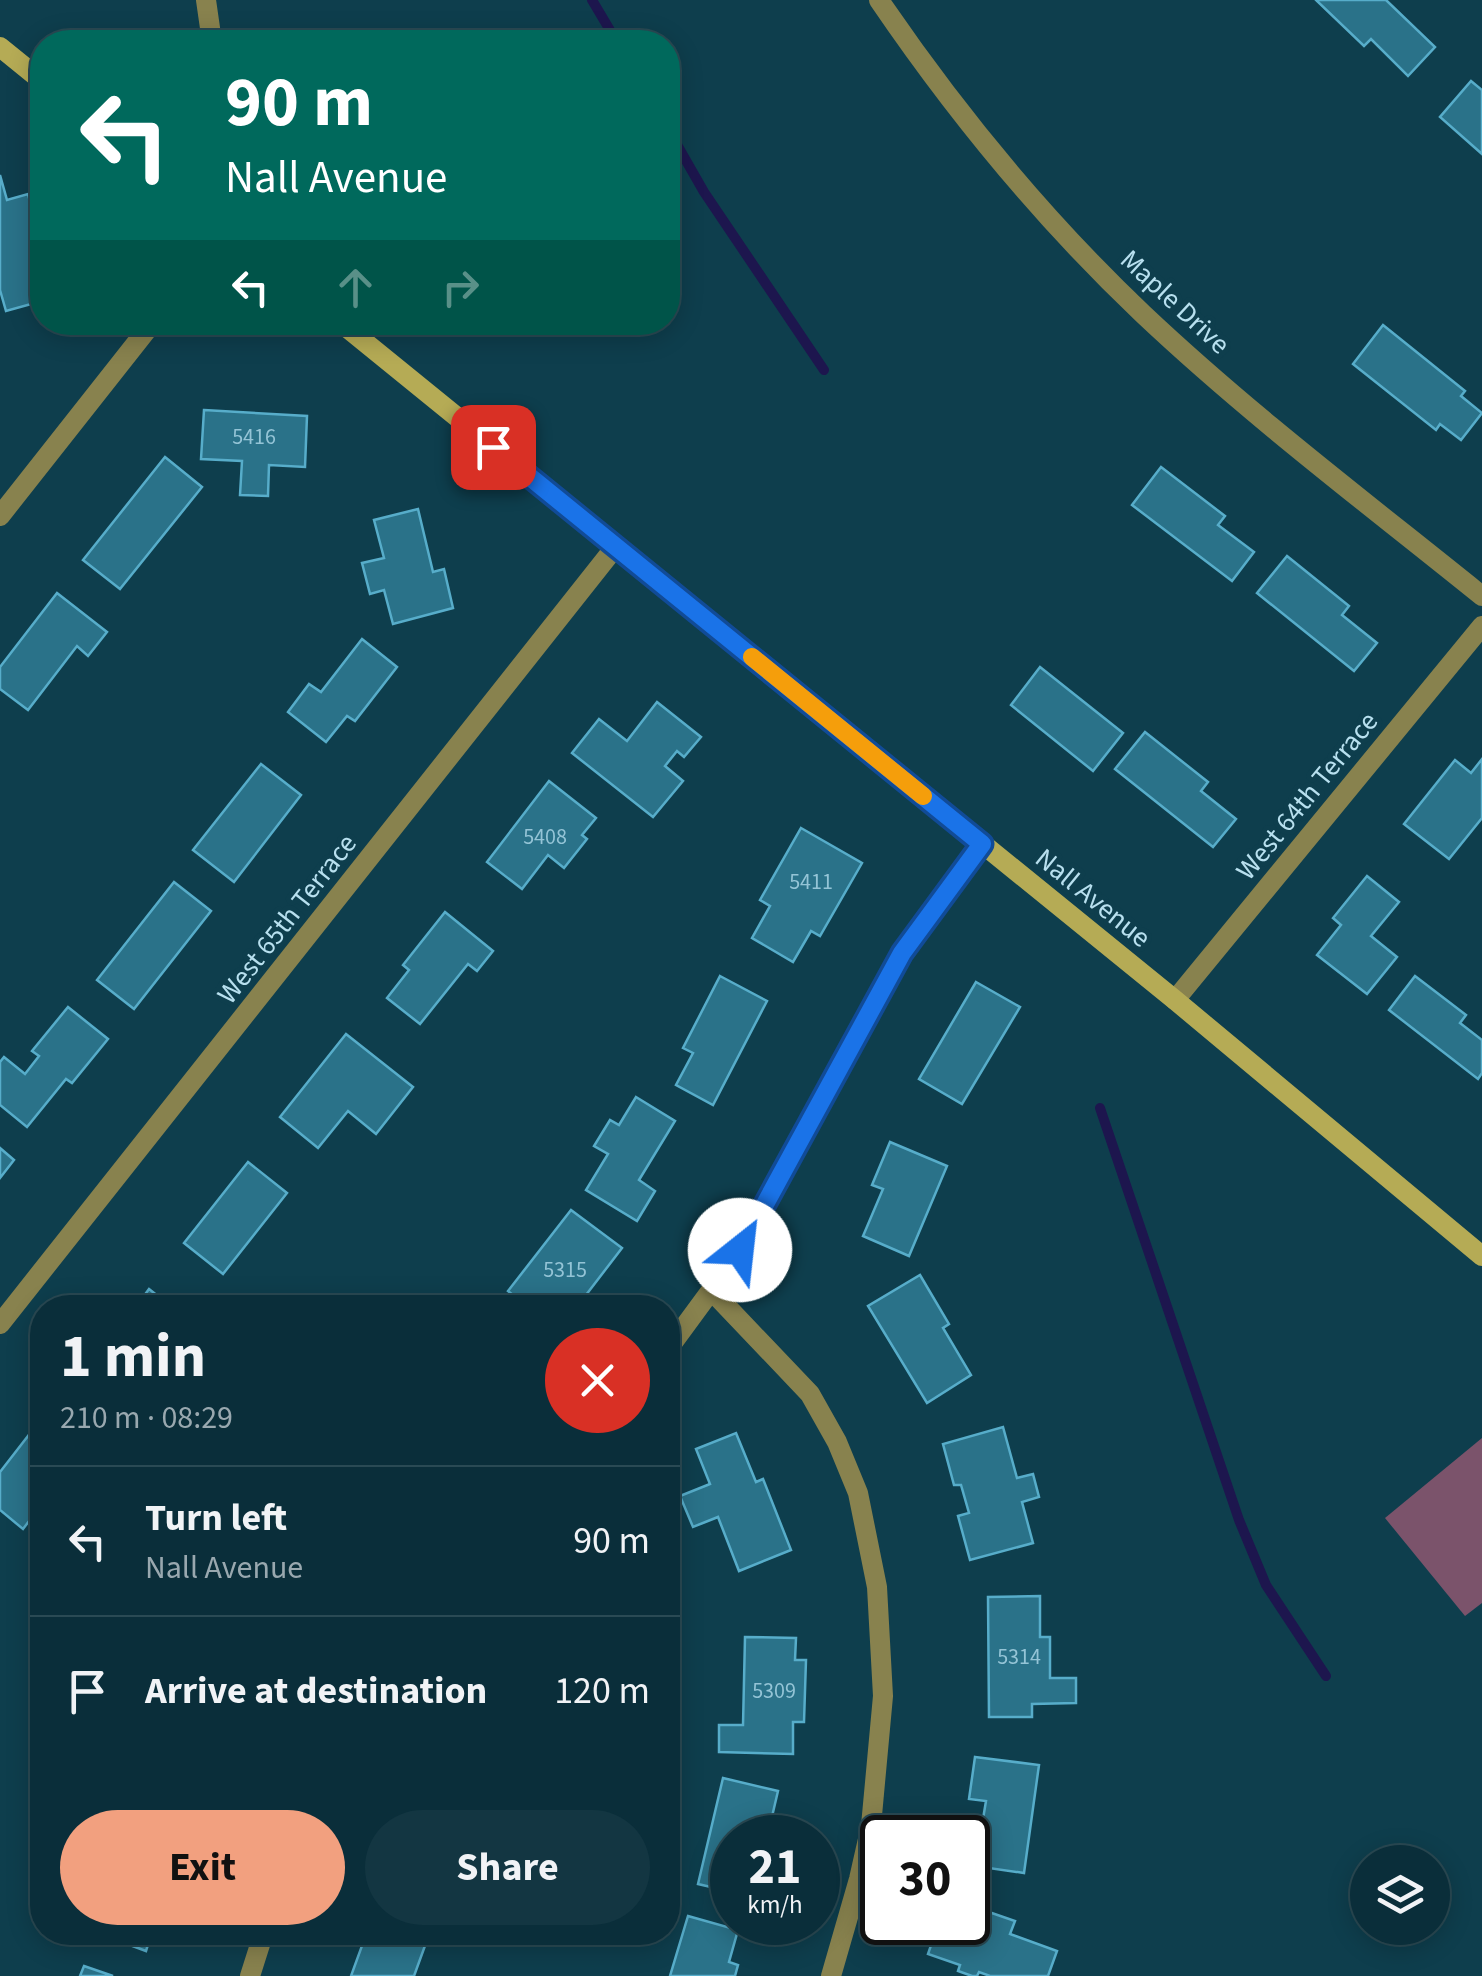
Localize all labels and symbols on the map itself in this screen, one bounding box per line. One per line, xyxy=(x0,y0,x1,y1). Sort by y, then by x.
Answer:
street label: Maple Drive xyxy=(1111,241,1239,363)
pin xyxy=(451,405,536,490)
house number: 5416 xyxy=(232,421,276,453)
street label: West 64th Terrace xyxy=(1227,703,1387,889)
house number: 5408 xyxy=(523,821,567,853)
street label: West 65th Terrace xyxy=(208,825,366,1013)
street label: Nall Avenue xyxy=(1027,839,1159,957)
house number: 5411 xyxy=(789,866,833,898)
position arrow xyxy=(688,1198,792,1302)
house number: 5315 xyxy=(543,1254,587,1286)
house number: 5314 xyxy=(997,1641,1041,1673)
house number: 5309 xyxy=(752,1675,796,1707)
speed limit sign: 30 xyxy=(860,1815,990,1945)

